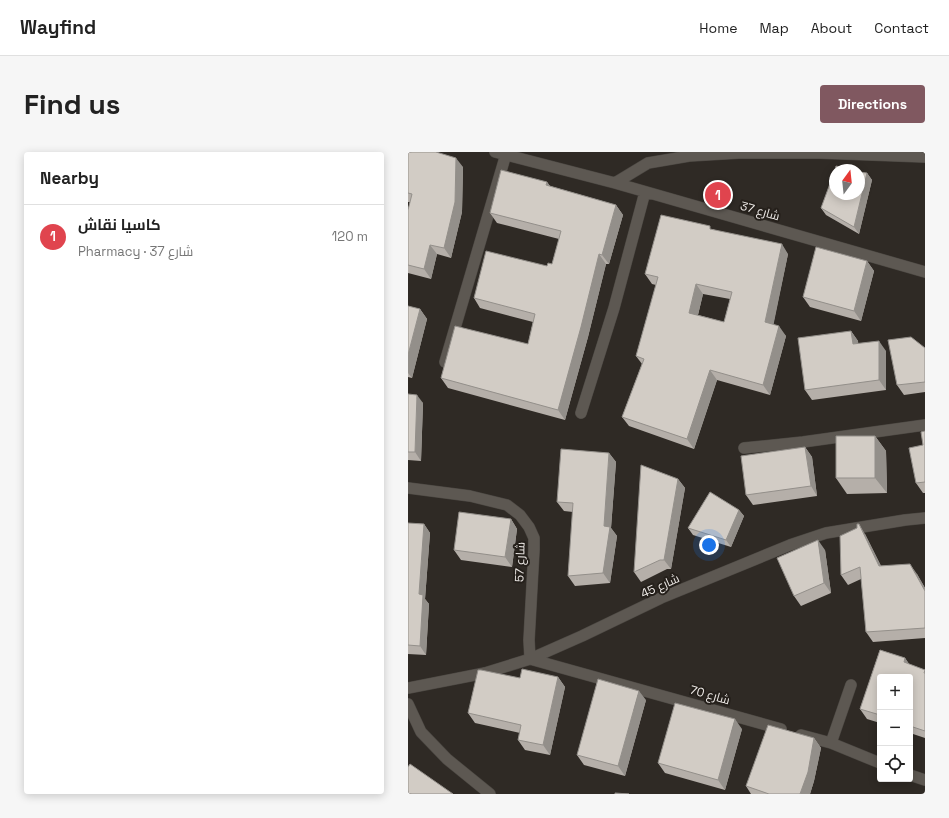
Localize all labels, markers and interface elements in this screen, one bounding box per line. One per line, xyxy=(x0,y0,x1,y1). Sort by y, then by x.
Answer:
text: Wayfind xyxy=(20,15,96,40)
text: Home xyxy=(699,19,737,37)
text: Map xyxy=(759,19,789,37)
text: About xyxy=(811,19,852,37)
text: Contact xyxy=(874,19,929,37)
button: Directions xyxy=(820,85,925,123)
text: Find us xyxy=(24,86,121,122)
north arrow xyxy=(829,164,865,200)
text: Nearby xyxy=(40,167,99,189)
pin: 1 xyxy=(705,180,731,210)
street label: شارع 37 xyxy=(738,198,782,224)
text: كاسيا نقاش xyxy=(78,215,161,234)
text: 1 xyxy=(50,228,56,245)
text: 120 m xyxy=(332,228,368,245)
text: Pharmacy · شارع 37 xyxy=(78,243,193,260)
your location xyxy=(699,535,719,555)
street label: شارع 57 xyxy=(511,542,529,582)
street label: شارع 45 xyxy=(638,570,682,602)
map controls xyxy=(877,674,913,782)
button: + xyxy=(877,674,913,710)
street label: شارع 70 xyxy=(688,682,732,708)
button: − xyxy=(877,710,913,746)
button: locate xyxy=(877,746,913,782)

